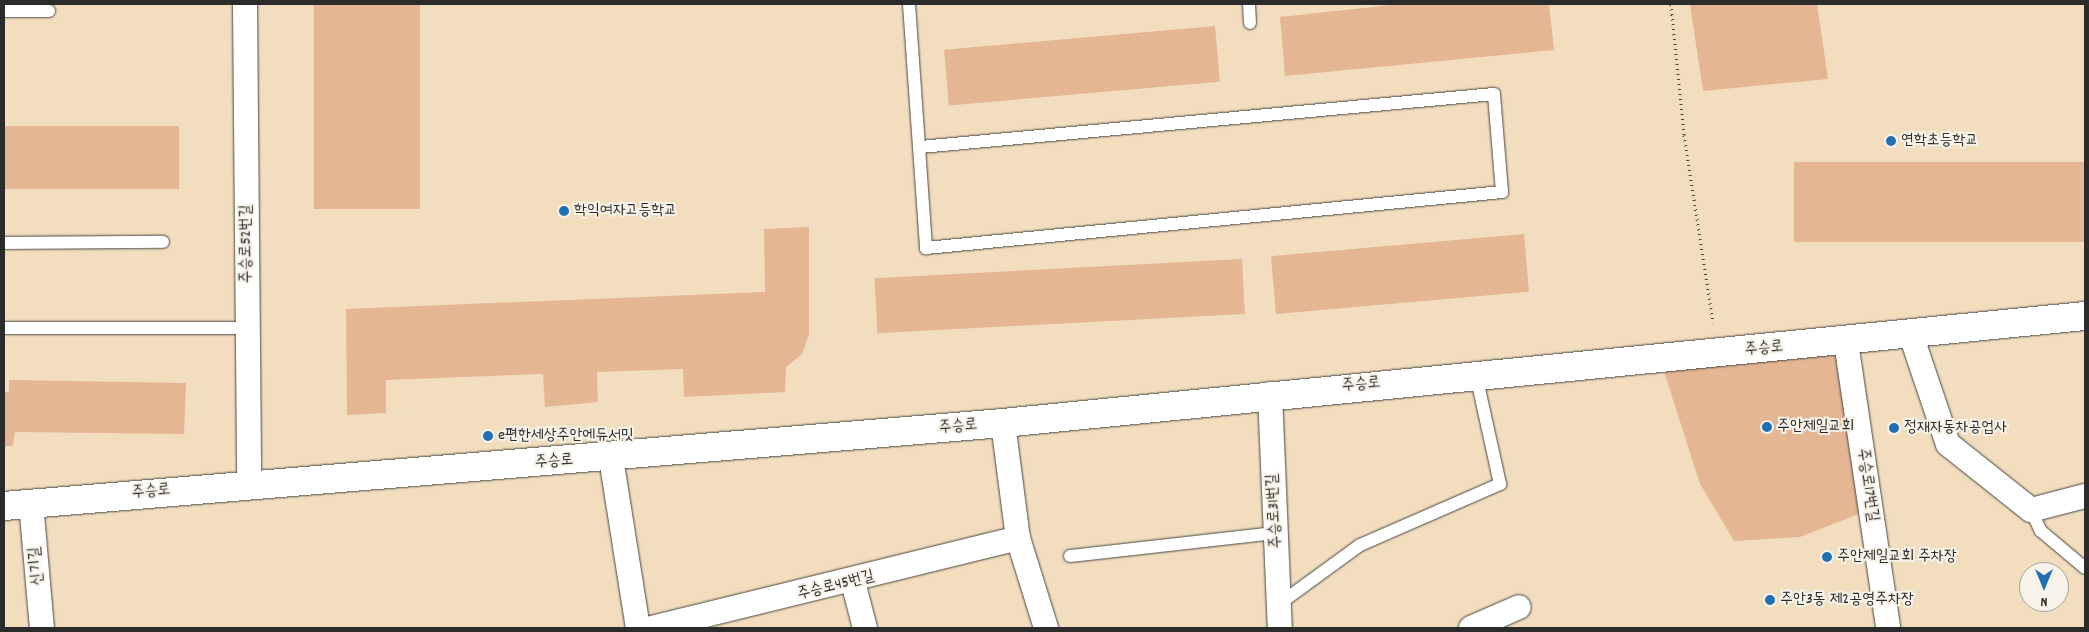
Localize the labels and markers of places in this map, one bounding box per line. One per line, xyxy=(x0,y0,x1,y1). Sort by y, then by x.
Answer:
place label: 연학초등학교 xyxy=(1901,131,1978,151)
marker: 연학초등학교 xyxy=(1885,135,1897,147)
place label: 학익여자고등학교 xyxy=(574,201,677,221)
marker: 학익여자고등학교 xyxy=(558,205,570,217)
place label: 주안제일교회 xyxy=(1777,417,1854,437)
place label: 정재자동차공업사 xyxy=(1904,418,2007,438)
marker: 주안제일교회 xyxy=(1761,421,1773,433)
marker: 정재자동차공업사 xyxy=(1888,422,1900,434)
place label: e편한세상주안에듀서밋 xyxy=(498,426,634,446)
marker: e편한세상주안에듀서밋 xyxy=(482,430,494,442)
place label: 주안제일교회 주차장 xyxy=(1837,547,1957,567)
marker: 주안제일교회 주차장 xyxy=(1821,551,1833,563)
place label: 주안3동 제2공영주차장 xyxy=(1780,590,1914,610)
marker: 주안3동 제2공영주차장 xyxy=(1764,594,1776,606)

